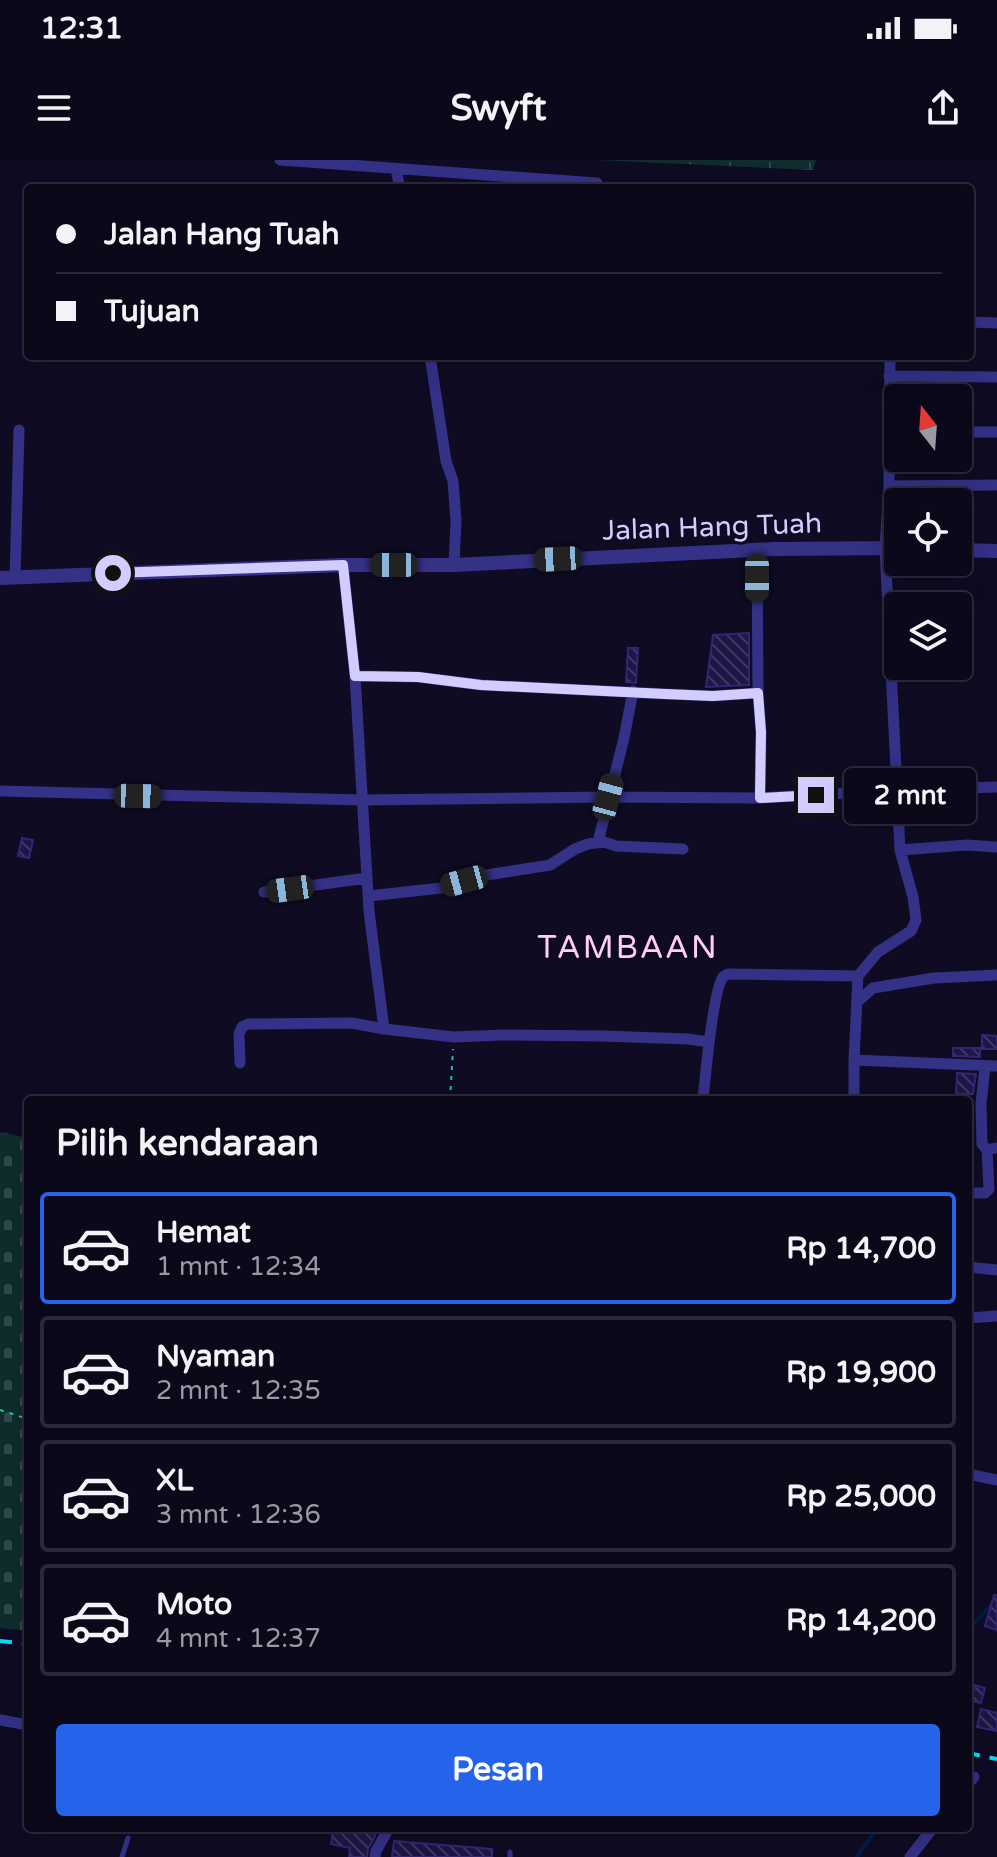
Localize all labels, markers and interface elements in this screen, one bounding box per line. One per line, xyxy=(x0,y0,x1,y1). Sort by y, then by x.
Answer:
text: 12:31 xyxy=(40,10,123,47)
icon: menu xyxy=(32,86,76,130)
icon: share xyxy=(921,86,965,130)
text: Swyft xyxy=(450,87,547,130)
text: Jalan Hang Tuah xyxy=(104,216,340,253)
text: Tujuan xyxy=(104,293,200,330)
north arrow xyxy=(884,384,972,472)
map controls xyxy=(884,384,972,680)
button: locate xyxy=(884,488,972,576)
street label: Jalan Hang Tuah xyxy=(602,506,822,548)
car xyxy=(533,546,583,572)
car xyxy=(370,553,418,577)
car xyxy=(745,554,769,602)
route start xyxy=(95,555,131,591)
button: layers xyxy=(884,592,972,680)
callout: 2 mnt xyxy=(844,767,976,823)
car xyxy=(590,771,626,823)
route end xyxy=(798,777,834,813)
text: 2 mnt xyxy=(874,780,946,811)
car xyxy=(114,784,162,808)
car xyxy=(438,863,490,899)
car xyxy=(265,874,315,904)
district label: TAMBAAN xyxy=(537,929,719,967)
text: Pilih kendaraan xyxy=(56,1122,319,1165)
icon: car xyxy=(60,1212,132,1284)
text: Hemat xyxy=(156,1214,251,1251)
text: Rp 14,700 xyxy=(786,1230,936,1267)
text: 1 mnt · 12:34 xyxy=(156,1251,321,1282)
icon: car xyxy=(60,1336,132,1408)
text: Nyaman xyxy=(156,1338,275,1375)
text: Rp 19,900 xyxy=(786,1354,936,1391)
text: 2 mnt · 12:35 xyxy=(156,1375,321,1406)
icon: car xyxy=(60,1460,132,1532)
text: XL xyxy=(156,1462,193,1499)
text: Rp 25,000 xyxy=(786,1478,936,1515)
text: 3 mnt · 12:36 xyxy=(156,1499,321,1530)
icon: car xyxy=(60,1584,132,1656)
text: Moto xyxy=(156,1586,232,1623)
text: Rp 14,200 xyxy=(786,1602,936,1639)
text: 4 mnt · 12:37 xyxy=(156,1623,321,1654)
button: Pesan xyxy=(56,1724,940,1816)

